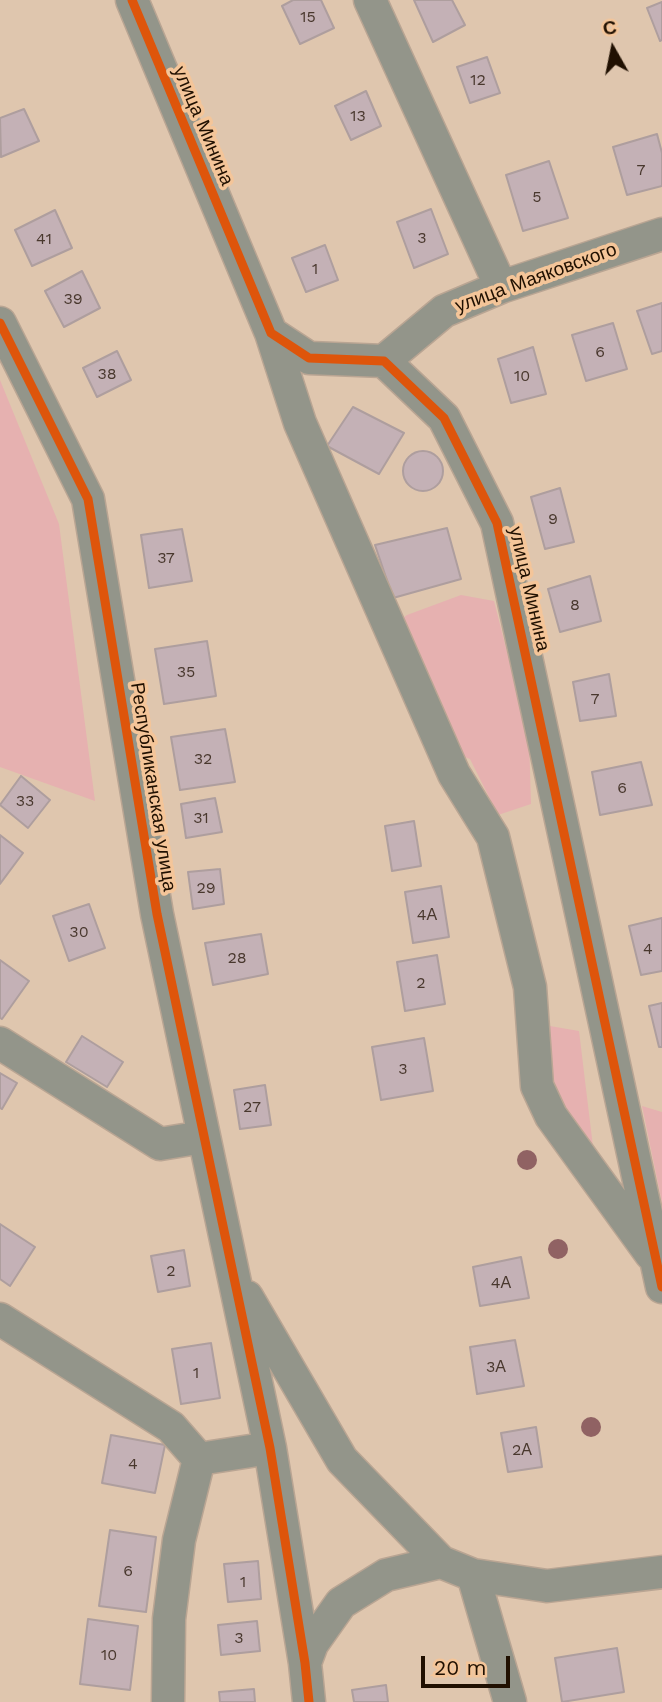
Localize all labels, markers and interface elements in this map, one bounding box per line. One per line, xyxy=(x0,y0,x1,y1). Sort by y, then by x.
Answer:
house number: 15 xyxy=(300,7,316,27)
north arrow xyxy=(578,14,648,84)
text: С xyxy=(601,15,618,40)
street label: улица Минина xyxy=(168,63,238,189)
house number: 12 xyxy=(470,70,486,90)
house number: 13 xyxy=(350,106,366,126)
house number: 7 xyxy=(637,160,645,180)
house number: 5 xyxy=(532,187,542,207)
house number: 3 xyxy=(417,228,427,248)
house number: 41 xyxy=(36,229,52,249)
street label: улица Маяковского xyxy=(452,238,620,318)
house number: 1 xyxy=(312,259,318,279)
house number: 39 xyxy=(63,289,83,309)
house number: 6 xyxy=(595,342,605,362)
house number: 38 xyxy=(97,364,117,384)
house number: 10 xyxy=(514,366,530,386)
house number: 9 xyxy=(548,509,558,529)
street label: улица Минина xyxy=(504,524,554,654)
house number: 37 xyxy=(157,548,175,568)
house number: 8 xyxy=(570,595,580,615)
house number: 35 xyxy=(177,662,195,682)
street label: Республиканская улица xyxy=(125,681,181,893)
house number: 7 xyxy=(591,689,599,709)
house number: 32 xyxy=(194,749,212,769)
house number: 6 xyxy=(617,778,627,798)
house number: 33 xyxy=(16,791,34,811)
house number: 31 xyxy=(193,808,209,828)
house number: 29 xyxy=(196,878,216,898)
house number: 4А xyxy=(417,905,437,925)
house number: 30 xyxy=(69,922,89,942)
house number: 4 xyxy=(643,939,653,959)
house number: 28 xyxy=(227,948,247,968)
house number: 2 xyxy=(416,973,426,993)
house number: 3 xyxy=(398,1059,408,1079)
house number: 27 xyxy=(243,1097,261,1117)
house number: 2 xyxy=(166,1261,176,1281)
house number: 4А xyxy=(491,1273,511,1293)
house number: 3А xyxy=(486,1357,506,1377)
house number: 1 xyxy=(193,1363,199,1383)
house number: 2А xyxy=(512,1440,532,1460)
house number: 4 xyxy=(128,1454,138,1474)
house number: 6 xyxy=(123,1561,133,1581)
house number: 1 xyxy=(240,1572,246,1592)
house number: 3 xyxy=(234,1628,244,1648)
scale bar xyxy=(424,1642,513,1686)
house number: 10 xyxy=(101,1645,117,1665)
text: 20 m xyxy=(434,1655,486,1680)

